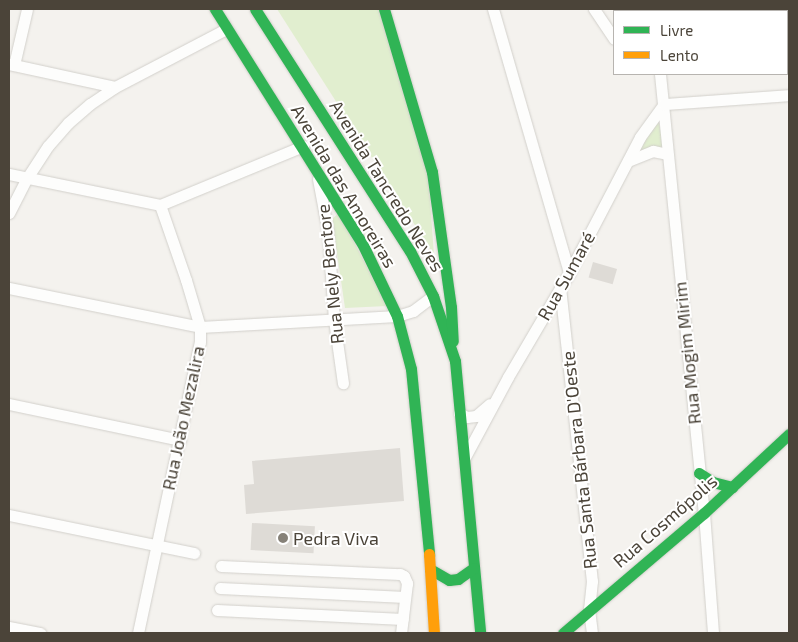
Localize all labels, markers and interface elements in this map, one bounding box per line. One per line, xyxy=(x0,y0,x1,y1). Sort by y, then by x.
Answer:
legend xyxy=(613,10,788,75)
text: Livre xyxy=(660,21,693,39)
text: Lento xyxy=(660,46,699,64)
street label: Avenida Tancredo Neves xyxy=(325,96,449,276)
street label: Avenida das Amoreiras xyxy=(287,100,401,272)
street label: Rua Nely Bentore xyxy=(312,203,348,345)
street label: Rua Sumaré xyxy=(533,228,599,324)
street label: Rua Mogim Mirim xyxy=(669,281,705,425)
street label: Rua João Mezalira xyxy=(157,344,209,492)
street label: Rua Santa Bárbara D'Oeste xyxy=(557,350,601,570)
street label: Rua Cosmópolis xyxy=(609,470,721,572)
place label: Pedra Viva xyxy=(293,527,379,549)
marker: Pedra Viva xyxy=(277,532,289,544)

